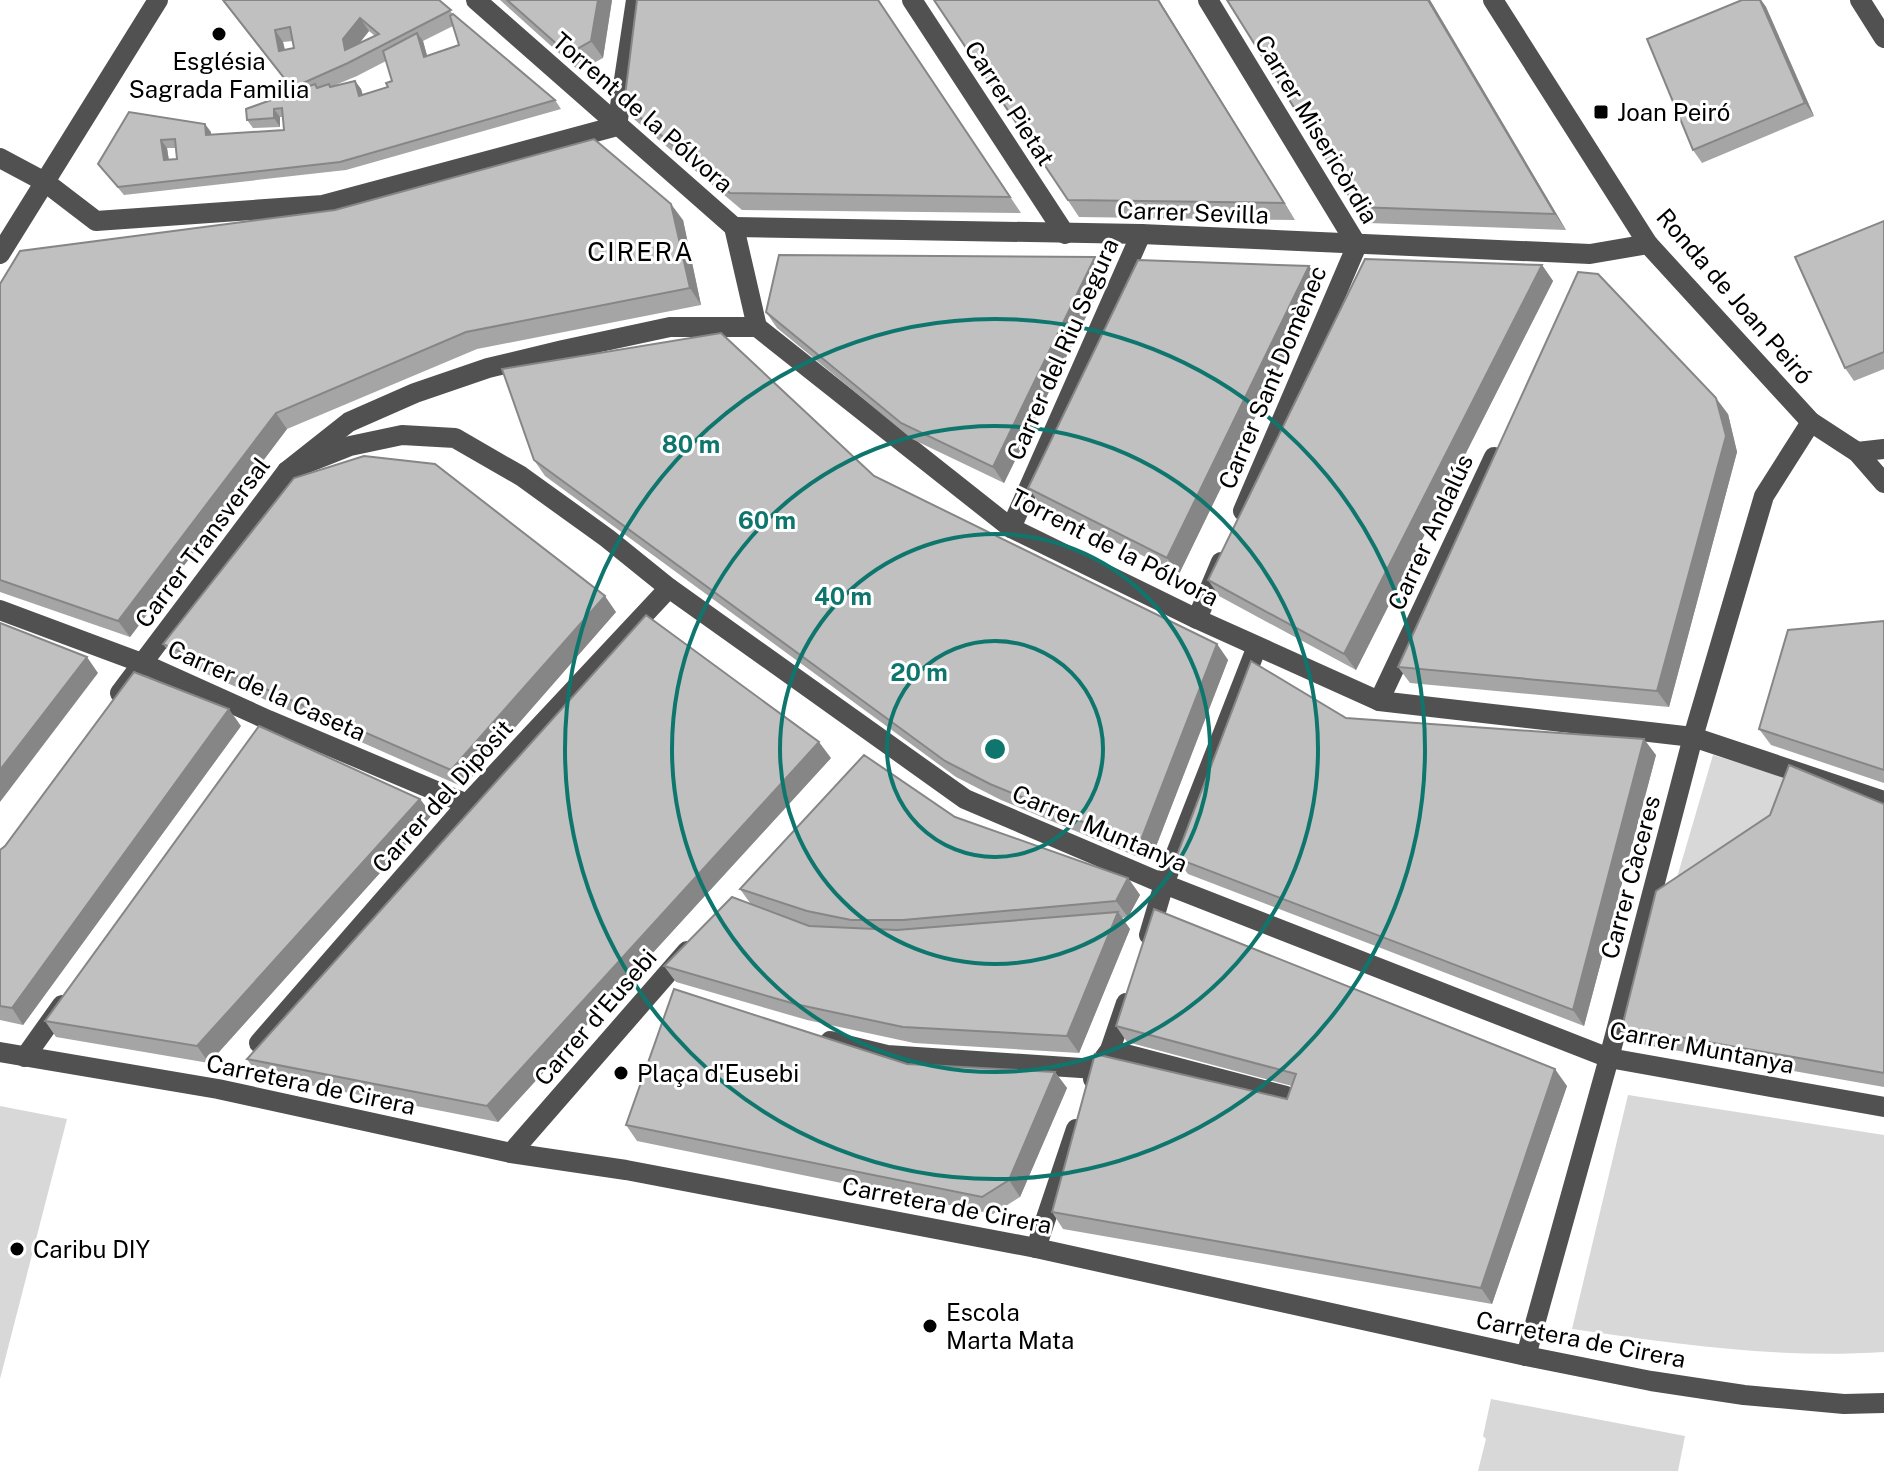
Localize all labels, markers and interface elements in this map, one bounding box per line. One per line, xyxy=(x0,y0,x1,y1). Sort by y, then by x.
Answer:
marker: Església Sagrada Familia xyxy=(210,25,228,43)
street label: Torrent de la Pólvora xyxy=(547,26,739,198)
street label: Carrer Misericòrdia xyxy=(1250,30,1384,228)
street label: Carrer Pietat xyxy=(959,36,1061,170)
place label: Església Sagrada Familia xyxy=(129,47,309,103)
place label: Joan Peiró xyxy=(1617,98,1730,126)
marker: Joan Peiró xyxy=(1592,103,1610,121)
street label: Carrer Sevilla xyxy=(1117,195,1269,229)
street label: Ronda de Joan Peiró xyxy=(1651,203,1819,389)
street label: Carrer del Riu Segura xyxy=(1000,234,1124,464)
district label: CIRERA xyxy=(587,236,695,267)
street label: Carrer Sant Domènec xyxy=(1212,261,1332,493)
text: 80 m xyxy=(662,430,720,458)
street label: Carrer Andalús xyxy=(1382,450,1478,614)
street label: Carrer Transversal xyxy=(129,451,275,633)
street label: Torrent de la Pólvora xyxy=(1006,482,1224,612)
text: 60 m xyxy=(738,506,796,534)
text: 40 m xyxy=(814,582,872,610)
street label: Carrer de la Caseta xyxy=(164,634,370,746)
text: 20 m xyxy=(890,658,948,686)
street label: Carrer del Dipòsit xyxy=(366,714,518,878)
centre of rings xyxy=(981,735,1009,763)
street label: Carrer Muntanya xyxy=(1008,778,1192,878)
street label: Carrer Càceres xyxy=(1595,792,1665,962)
street label: Carrer d'Eusebi xyxy=(528,943,662,1091)
street label: Carrer Muntanya xyxy=(1607,1015,1797,1079)
street label: Carretera de Cirera xyxy=(204,1048,418,1120)
place label: Plaça d'Eusebi xyxy=(637,1059,799,1087)
marker: Plaça d'Eusebi xyxy=(612,1064,630,1082)
street label: Carretera de Cirera xyxy=(840,1171,1054,1239)
place label: Caribu DIY xyxy=(33,1235,151,1263)
marker: Caribu DIY xyxy=(8,1240,26,1258)
place label: Escola Marta Mata xyxy=(946,1298,1074,1354)
street label: Carretera de Cirera xyxy=(1474,1305,1688,1373)
marker: Escola Marta Mata xyxy=(921,1317,939,1335)

